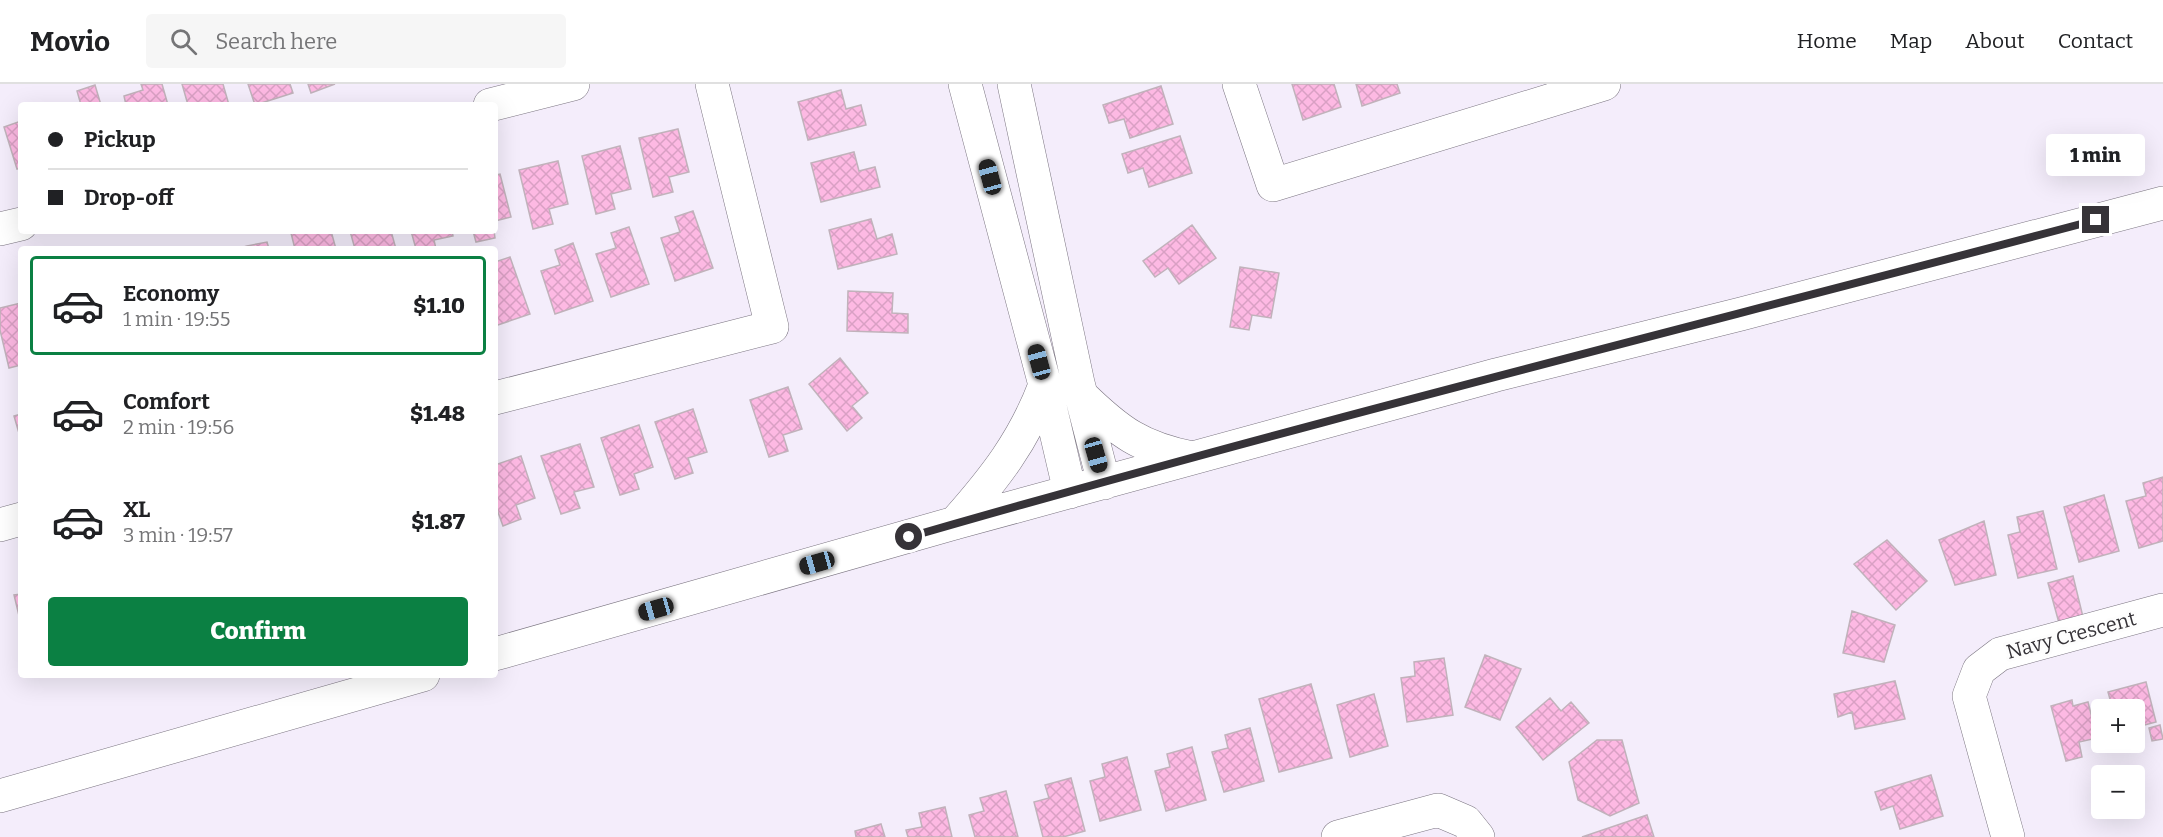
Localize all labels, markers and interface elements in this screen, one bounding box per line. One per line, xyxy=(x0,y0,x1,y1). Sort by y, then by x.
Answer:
search box xyxy=(146,14,566,68)
text: Movio xyxy=(30,25,110,58)
icon: search xyxy=(167,25,200,58)
text: Search here xyxy=(215,28,337,55)
text: Home xyxy=(1797,28,1857,54)
text: Map xyxy=(1890,28,1932,54)
text: About xyxy=(1965,28,2025,54)
text: Contact xyxy=(2058,28,2133,54)
text: Pickup xyxy=(84,126,156,153)
callout: 1 min xyxy=(2046,133,2146,175)
text: 1 min xyxy=(2070,143,2121,167)
car xyxy=(977,157,1003,197)
text: Drop-off xyxy=(84,184,174,211)
route end xyxy=(2082,206,2109,233)
icon: car xyxy=(51,279,105,333)
text: Economy xyxy=(123,280,219,307)
text: $1.10 xyxy=(413,292,465,319)
text: 1 min · 19:55 xyxy=(123,307,230,331)
car xyxy=(1026,342,1052,382)
icon: car xyxy=(51,387,105,441)
text: Comfort xyxy=(123,388,210,415)
text: $1.48 xyxy=(410,400,465,427)
text: 2 min · 19:56 xyxy=(123,415,234,439)
car xyxy=(1082,435,1110,475)
icon: car xyxy=(51,495,105,549)
text: XL xyxy=(123,496,150,523)
text: $1.87 xyxy=(411,508,465,535)
text: 3 min · 19:57 xyxy=(123,523,233,547)
route start xyxy=(895,523,922,550)
car xyxy=(797,549,837,577)
car xyxy=(636,595,676,623)
button: Confirm xyxy=(48,597,468,666)
street label: Navy Crescent xyxy=(2003,606,2139,664)
map controls xyxy=(2091,699,2145,819)
button: + xyxy=(2091,699,2145,753)
button: − xyxy=(2091,765,2145,819)

